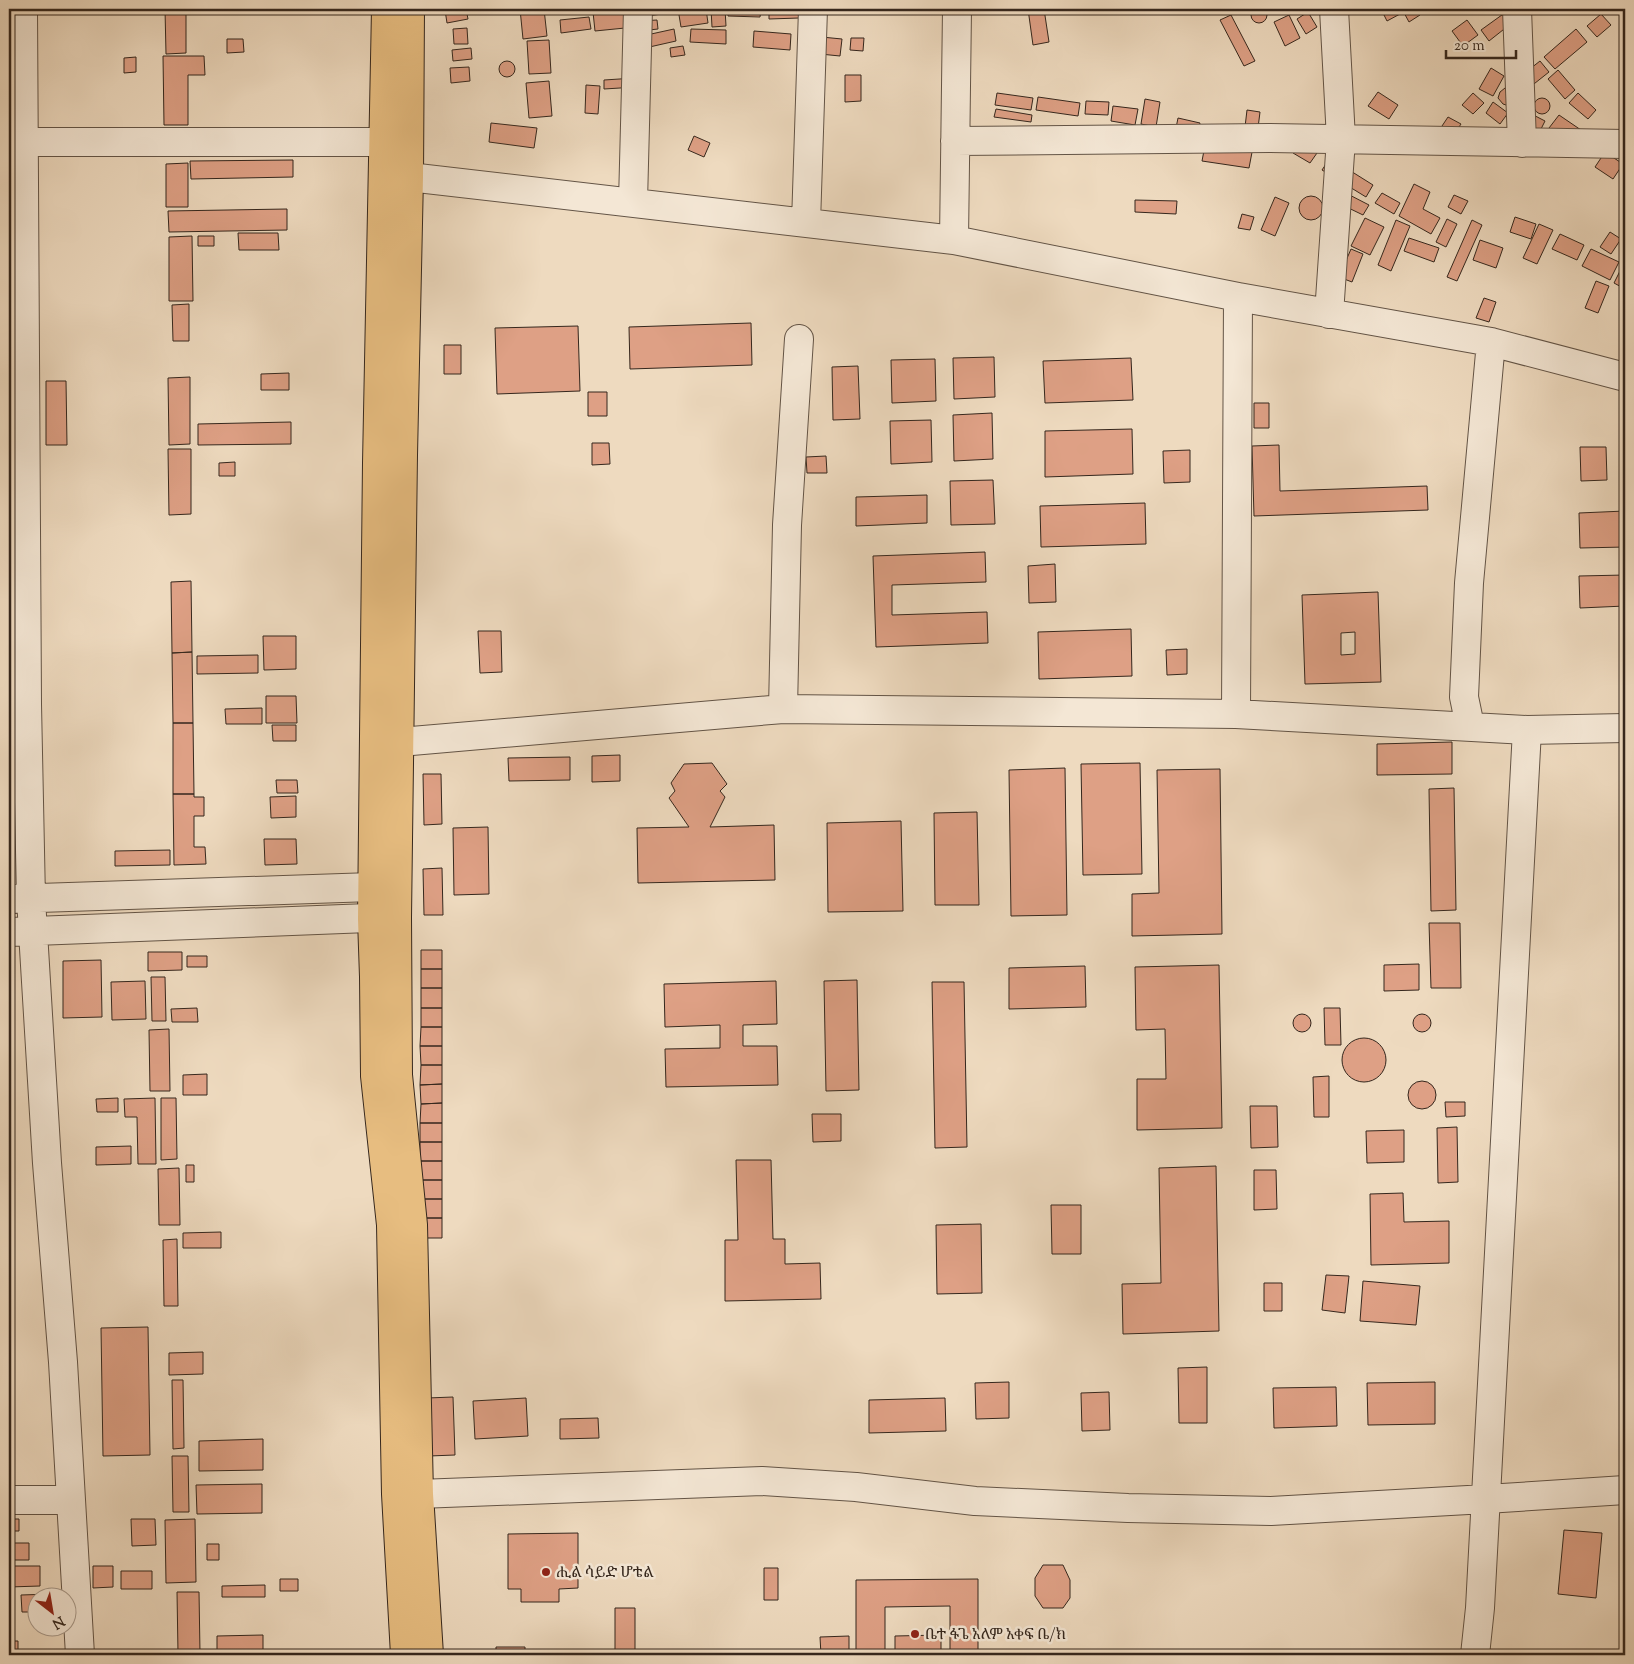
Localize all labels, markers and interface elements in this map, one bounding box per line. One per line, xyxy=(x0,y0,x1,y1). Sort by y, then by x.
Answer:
scale bar xyxy=(1446,28,1516,60)
text: 20 m xyxy=(1454,36,1485,57)
place label: ሒል ሳይድ ሆቴል xyxy=(556,1563,654,1584)
marker: ሒል ሳይድ ሆቴል xyxy=(540,1566,552,1578)
north arrow xyxy=(28,1586,78,1636)
text: N xyxy=(48,1610,68,1633)
place label: ቤተ ፋጌ አለም አቀፍ ቤ/ክ xyxy=(925,1625,1066,1646)
marker: ቤተ ፋጌ አለም አቀፍ ቤ/ክ xyxy=(909,1628,921,1640)

